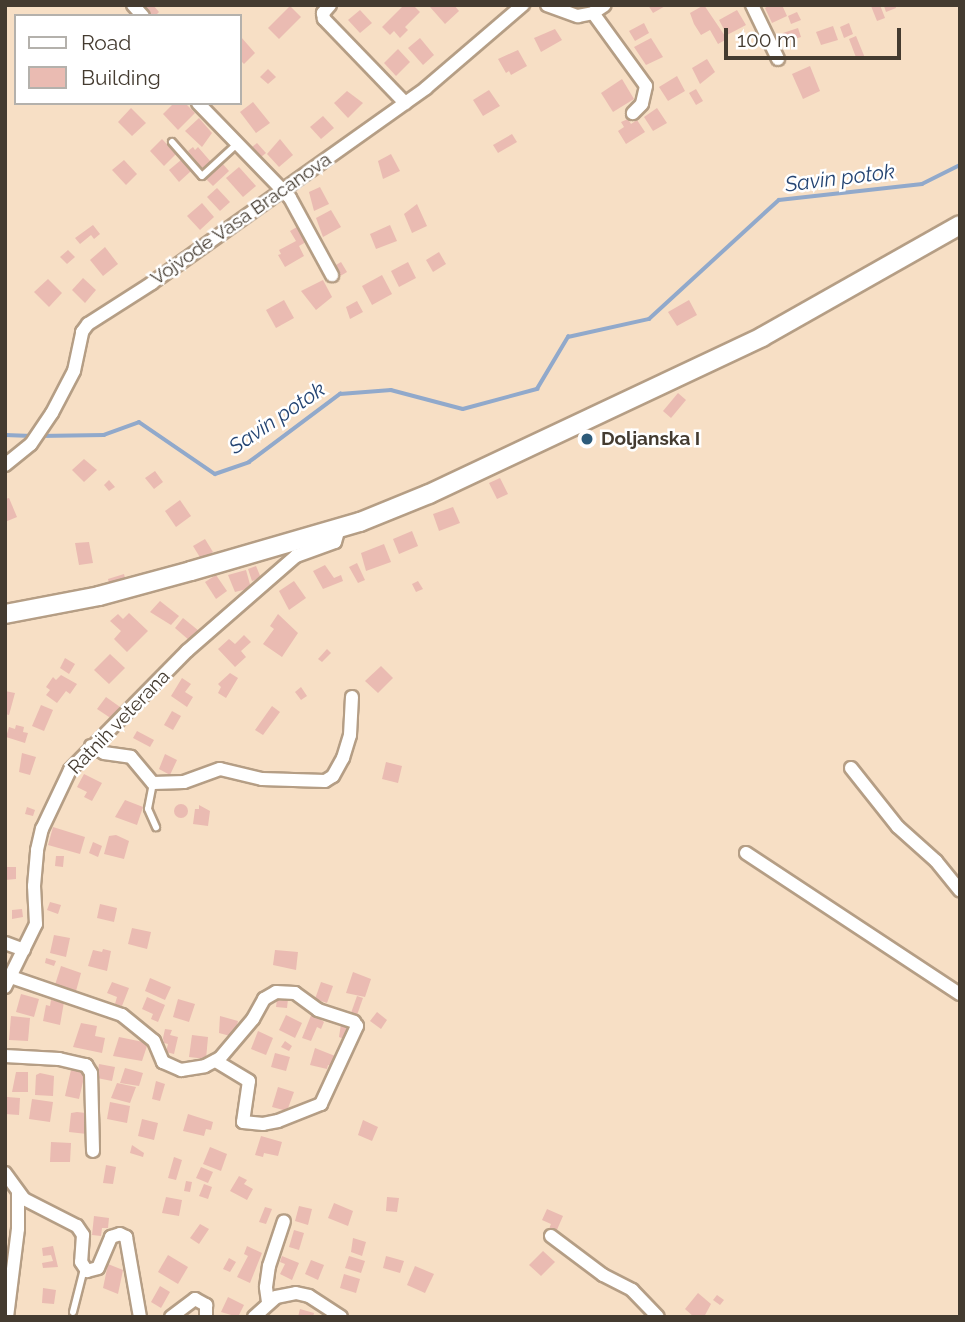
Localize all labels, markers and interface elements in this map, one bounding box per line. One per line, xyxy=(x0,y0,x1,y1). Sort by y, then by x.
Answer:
legend xyxy=(14,14,242,105)
scale bar xyxy=(727,14,904,58)
text: 100 m xyxy=(737,27,796,52)
text: Road xyxy=(81,30,131,55)
text: Building xyxy=(81,65,161,90)
street label: Vojvode Vasa Bracanova xyxy=(146,148,336,290)
water label: Savin potok xyxy=(784,159,896,197)
water label: Savin potok xyxy=(224,377,330,459)
place label: Doljanska I xyxy=(601,428,700,450)
marker: Doljanska I xyxy=(579,431,595,447)
street label: Ratnih veterana xyxy=(63,665,175,779)

